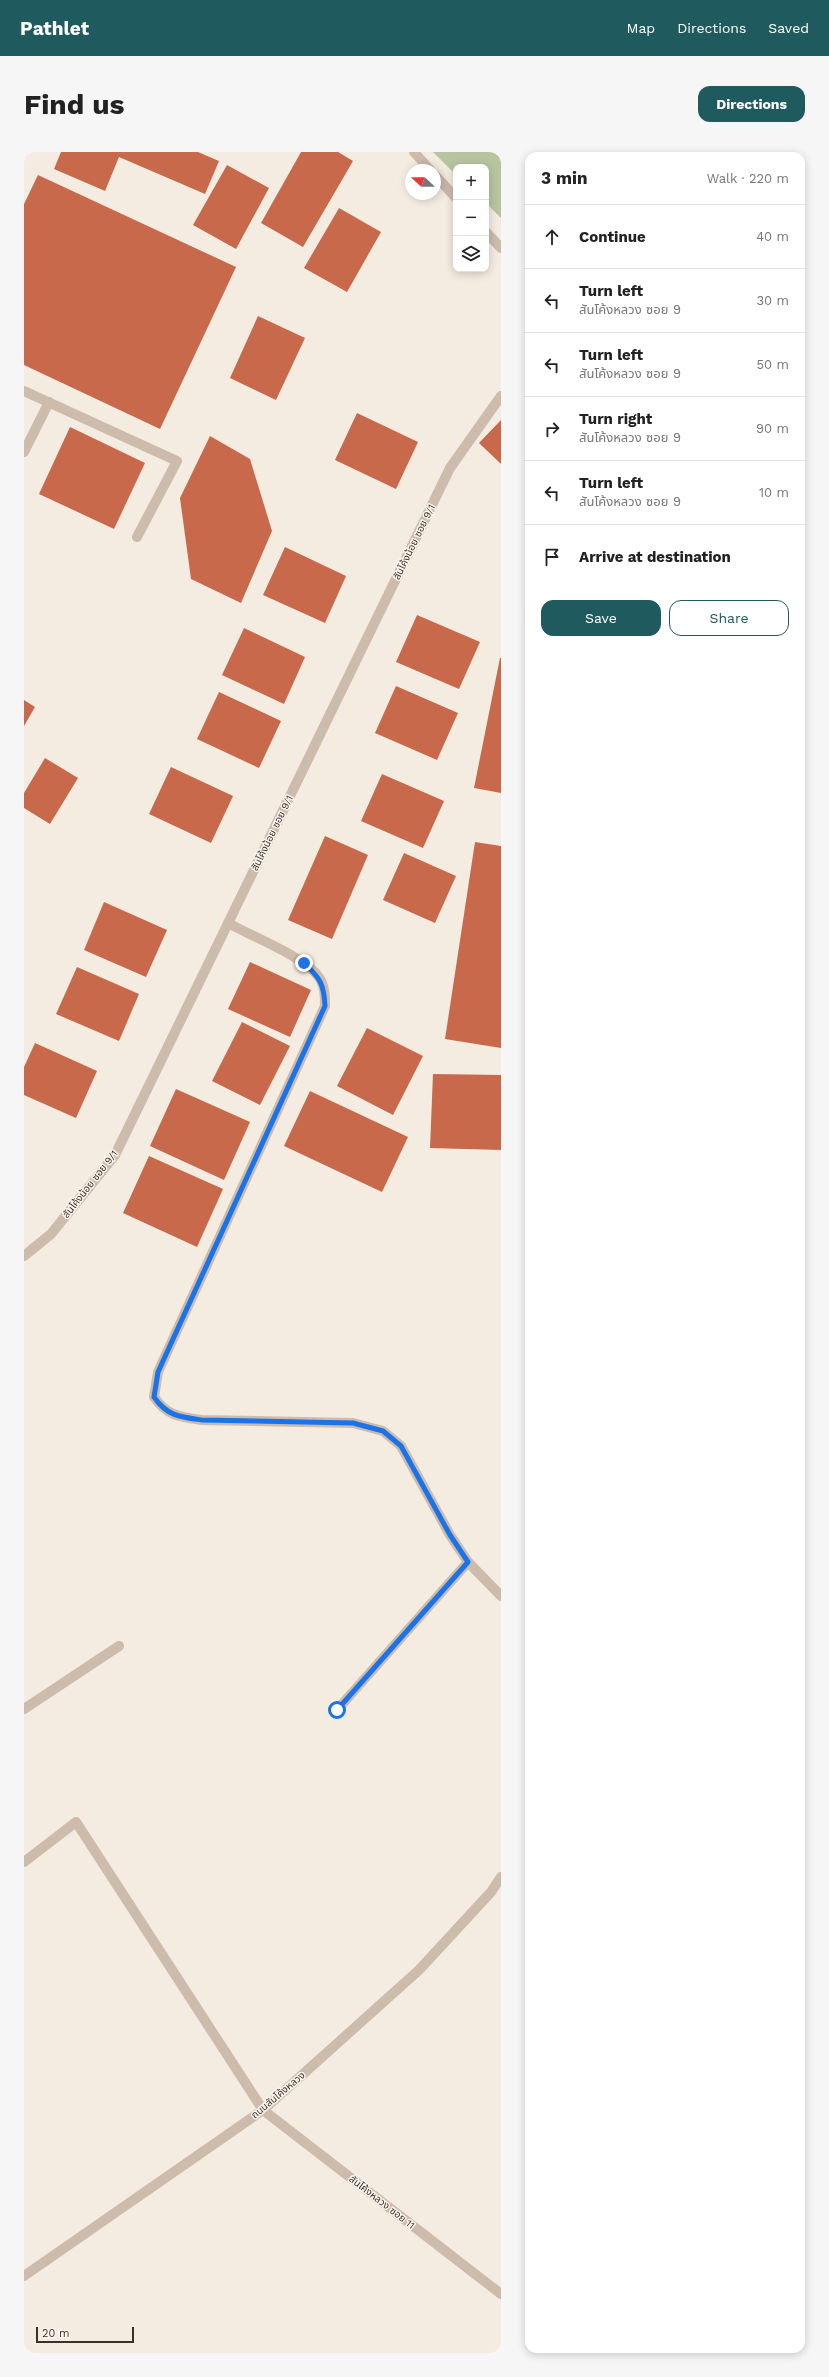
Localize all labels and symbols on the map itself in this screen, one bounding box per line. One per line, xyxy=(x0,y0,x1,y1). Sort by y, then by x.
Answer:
north arrow xyxy=(405,164,441,200)
street label: สันโค้งน้อย ซอย 9/1 xyxy=(391,503,437,581)
street label: สันโค้งน้อย ซอย 9/1 xyxy=(249,794,295,872)
route end xyxy=(295,954,313,972)
street label: สันโค้งน้อย ซอย 9/1 xyxy=(60,1148,120,1220)
route start xyxy=(328,1701,346,1719)
street label: ถนนสันโค้งหลวง xyxy=(249,2069,307,2121)
street label: สันโค้งหลวง ซอย 11 xyxy=(347,2173,417,2231)
scale bar xyxy=(36,2325,134,2344)

